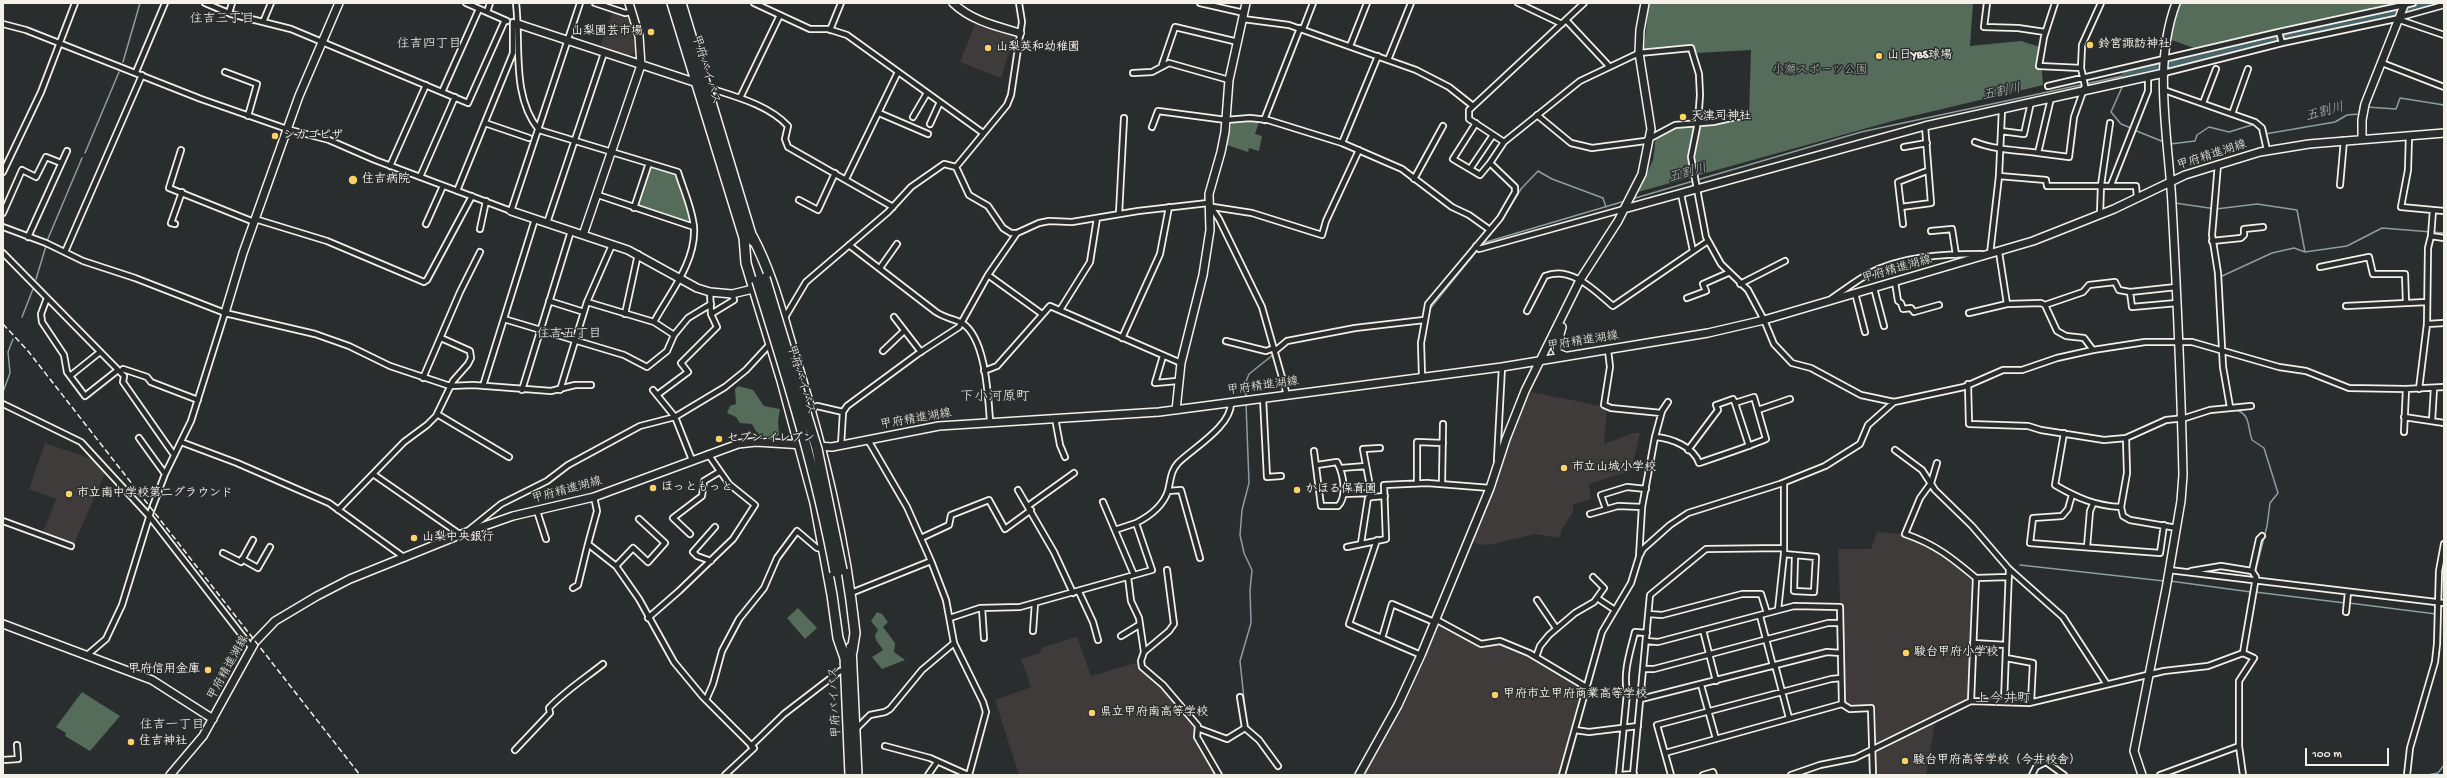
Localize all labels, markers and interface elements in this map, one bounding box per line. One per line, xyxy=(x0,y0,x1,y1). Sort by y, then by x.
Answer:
district label: 住吉三丁目 xyxy=(190,12,254,28)
place label: 山梨園芸市場 xyxy=(571,25,643,39)
marker: 山梨園芸市場 xyxy=(646,27,656,37)
street label: 甲府バイパス xyxy=(688,33,722,107)
district label: 住吉四丁目 xyxy=(397,37,461,53)
place label: 鈴宮諏訪神社 xyxy=(2098,38,2170,52)
marker: 鈴宮諏訪神社 xyxy=(2085,40,2095,50)
place label: 山梨英和幼稚園 xyxy=(996,41,1080,55)
marker: 山梨英和幼稚園 xyxy=(983,43,993,53)
place label: 山日YBS球場 xyxy=(1887,49,1952,63)
marker: 山日YBS球場 xyxy=(1874,51,1884,61)
park label: 小瀬スポーツ公園 xyxy=(1772,64,1868,78)
water label: 五割川 xyxy=(1981,81,2023,105)
water label: 五割川 xyxy=(2304,100,2346,126)
place label: 天津司神社 xyxy=(1691,110,1751,124)
marker: 天津司神社 xyxy=(1678,112,1688,122)
place label: シカゴピザ xyxy=(283,129,343,143)
marker: シカゴピザ xyxy=(270,131,280,141)
street label: 甲府精進湖線 xyxy=(2176,138,2248,174)
water label: 五割川 xyxy=(1667,161,1709,187)
place label: 住吉病院 xyxy=(362,173,410,187)
marker: 住吉病院 xyxy=(347,174,359,186)
street label: 甲府精進湖線 xyxy=(1860,253,1934,287)
district label: 住吉五丁目 xyxy=(537,327,601,343)
street label: 甲府精進湖線 xyxy=(1546,329,1620,355)
street label: 甲府バイパス xyxy=(783,343,817,417)
street label: 甲府精進湖線 xyxy=(1226,375,1300,399)
district label: 下小河原町 xyxy=(960,390,1030,406)
street label: 甲府精進湖線 xyxy=(879,407,953,433)
place label: セブン-イレブン xyxy=(727,432,815,446)
marker: セブン-イレブン xyxy=(714,434,724,444)
place label: 市立山城小学校 xyxy=(1572,461,1656,475)
marker: 市立山城小学校 xyxy=(1559,463,1569,473)
street label: 甲府精進湖線 xyxy=(530,475,604,507)
place label: ほっともっと xyxy=(661,481,733,495)
marker: ほっともっと xyxy=(648,483,658,493)
place label: かほる保育園 xyxy=(1305,483,1377,497)
marker: かほる保育園 xyxy=(1292,485,1302,495)
place label: 市立南中学校第二グラウンド xyxy=(77,487,233,501)
marker: 市立南中学校第二グラウンド xyxy=(64,489,74,499)
place label: 山梨中央銀行 xyxy=(422,531,494,545)
marker: 山梨中央銀行 xyxy=(409,533,419,543)
street label: 甲府精進湖線 xyxy=(205,633,253,703)
place label: 駿台甲府小学校 xyxy=(1914,646,1998,660)
marker: 駿台甲府小学校 xyxy=(1901,648,1911,658)
place label: 甲府信用金庫 xyxy=(128,663,200,677)
marker: 甲府信用金庫 xyxy=(203,665,213,675)
street label: 甲府バイパス xyxy=(827,666,845,738)
place label: 甲府市立甲府商業高等学校 xyxy=(1503,688,1647,702)
marker: 甲府市立甲府商業高等学校 xyxy=(1490,690,1500,700)
district label: 上今井町 xyxy=(1975,692,2031,708)
place label: 県立甲府南高等学校 xyxy=(1100,706,1208,720)
marker: 県立甲府南高等学校 xyxy=(1087,708,1097,718)
district label: 住吉一丁目 xyxy=(140,718,204,734)
place label: 住吉神社 xyxy=(139,735,187,749)
marker: 住吉神社 xyxy=(126,737,136,747)
scale bar xyxy=(2307,740,2391,766)
text: 100 m xyxy=(2312,748,2342,762)
place label: 駿台甲府高等学校（今井校舎） xyxy=(1913,754,2081,768)
marker: 駿台甲府高等学校（今井校舎） xyxy=(1900,756,1910,766)

